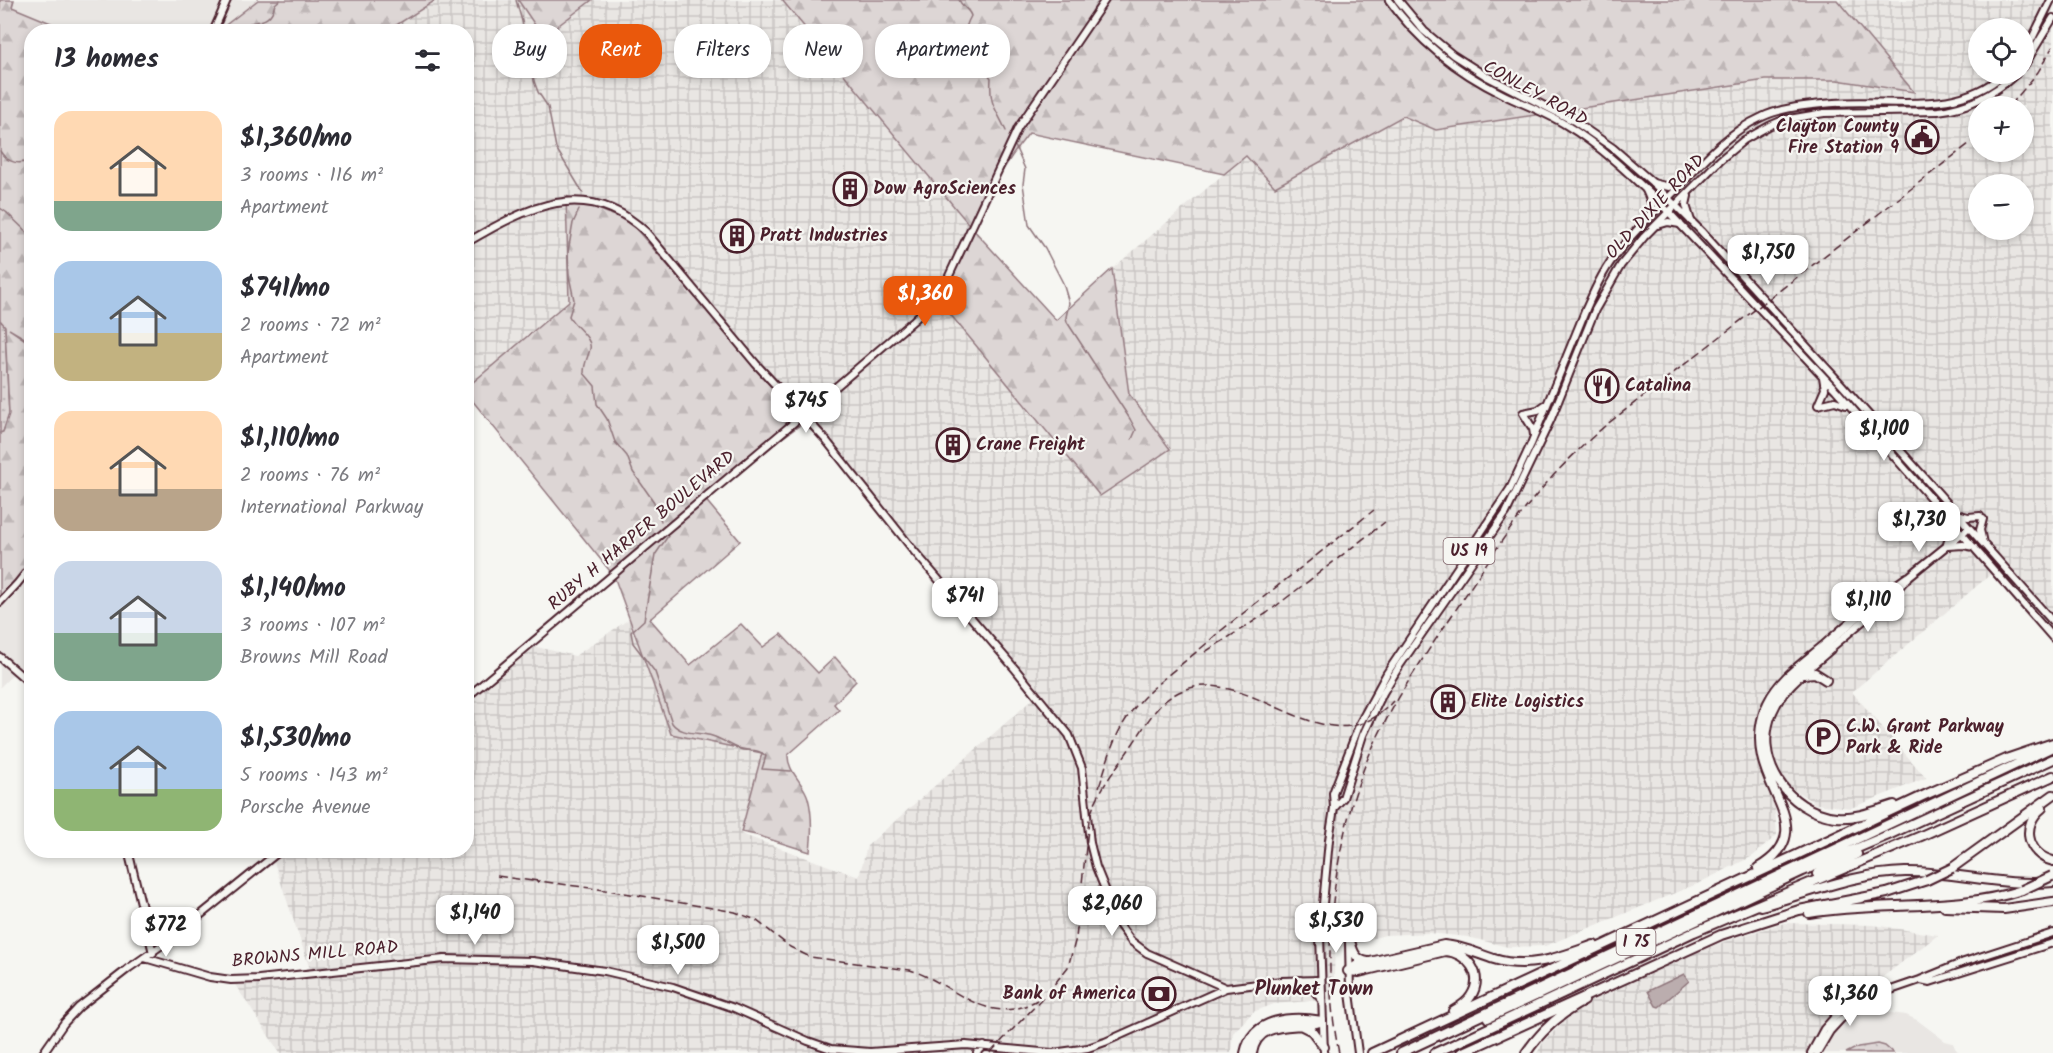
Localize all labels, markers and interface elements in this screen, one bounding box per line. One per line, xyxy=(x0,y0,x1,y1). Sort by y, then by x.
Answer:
map controls xyxy=(1968,18,2034,240)
button: locate xyxy=(1968,18,2034,84)
chip: Buy xyxy=(492,24,567,78)
chip: Rent xyxy=(579,24,662,78)
chip: Filters xyxy=(674,24,771,78)
chip: New xyxy=(783,24,863,78)
chip: Apartment xyxy=(875,24,1010,78)
text: 13 homes xyxy=(54,39,159,81)
icon: filters xyxy=(411,44,444,77)
street label: CONLEY ROAD xyxy=(1477,53,1593,135)
button: + xyxy=(1968,96,2034,162)
place label: Clayton County Fire Station 9 xyxy=(1776,113,1900,163)
text: $1,360/mo xyxy=(240,118,352,160)
public building icon: Clayton County Fire Station 9 xyxy=(1904,119,1940,155)
icon: home xyxy=(102,135,174,207)
street label: OLD DIXIE ROAD xyxy=(1599,147,1713,266)
text: 3 rooms · 116 m² xyxy=(240,160,383,192)
building icon: Dow AgroSciences xyxy=(832,171,868,207)
button: − xyxy=(1968,174,2034,240)
place label: Dow AgroSciences xyxy=(873,175,1016,204)
text: Apartment xyxy=(240,192,329,224)
building icon: Pratt Industries xyxy=(719,218,755,254)
place label: Pratt Industries xyxy=(760,222,888,251)
pin: $1,750 xyxy=(1719,235,1817,286)
text: $1,750 xyxy=(1742,238,1794,270)
text: $741/mo xyxy=(240,268,330,310)
pin: $1,360 xyxy=(876,276,974,327)
text: $1,360 xyxy=(897,279,953,311)
icon: home xyxy=(102,285,174,357)
text: 2 rooms · 72 m² xyxy=(240,310,381,342)
text: Apartment xyxy=(240,342,329,374)
restaurant icon: Catalina xyxy=(1584,368,1620,404)
place label: Catalina xyxy=(1625,372,1691,401)
pin: $745 xyxy=(770,383,842,434)
text: $745 xyxy=(785,386,827,418)
pin: $1,100 xyxy=(1835,411,1933,462)
text: $1,100 xyxy=(1859,414,1909,446)
text: $1,110/mo xyxy=(240,418,340,460)
building icon: Crane Freight xyxy=(935,427,971,463)
place label: Crane Freight xyxy=(976,431,1086,460)
icon: home xyxy=(102,435,174,507)
street label: RUBY H HARPER BOULEVARD xyxy=(542,443,743,618)
text: 2 rooms · 76 m² xyxy=(240,460,380,492)
text: International Parkway xyxy=(240,492,423,524)
pin: $1,730 xyxy=(1870,502,1968,553)
text: $1,730 xyxy=(1892,505,1946,537)
road number: US 19 xyxy=(1444,538,1494,564)
text: $1,140/mo xyxy=(240,568,346,610)
pin: $741 xyxy=(929,578,1001,629)
text: $741 xyxy=(946,581,984,613)
pin: $1,110 xyxy=(1819,582,1917,633)
icon: home xyxy=(102,585,174,657)
text: $1,110 xyxy=(1845,585,1891,617)
text: 3 rooms · 107 m² xyxy=(240,610,385,642)
text: Browns Mill Road xyxy=(240,642,388,674)
building icon: Elite Logistics xyxy=(1430,684,1466,720)
place label: Elite Logistics xyxy=(1471,688,1585,717)
place label: C.W. Grant Parkway Park & Ride xyxy=(1846,713,2005,763)
text: $1,530/mo xyxy=(240,718,351,760)
parking icon: C.W. Grant Parkway Park & Ride xyxy=(1805,719,1841,755)
icon: home xyxy=(102,735,174,807)
text: 5 rooms · 143 m² xyxy=(240,760,388,792)
text: Porsche Avenue xyxy=(240,792,371,824)
pin: $2,060 xyxy=(1063,886,1161,937)
text: $2,060 xyxy=(1082,889,1142,921)
pin: $1,140 xyxy=(426,895,524,946)
text: $1,140 xyxy=(450,898,500,930)
pin: $1,530 xyxy=(1287,903,1385,954)
text: $1,530 xyxy=(1309,906,1363,938)
pin: $772 xyxy=(130,907,202,958)
text: $772 xyxy=(145,910,187,942)
pin: $1,500 xyxy=(629,925,727,976)
text: $1,500 xyxy=(651,928,705,960)
road number: I 75 xyxy=(1616,929,1656,955)
street label: BROWNS MILL ROAD xyxy=(231,933,400,977)
district label: Plunket Town xyxy=(1255,974,1373,1006)
bank icon: Bank of America xyxy=(1141,976,1177,1012)
pin: $1,360 xyxy=(1801,976,1899,1027)
text: $1,360 xyxy=(1822,979,1878,1011)
place label: Bank of America xyxy=(1003,980,1136,1009)

